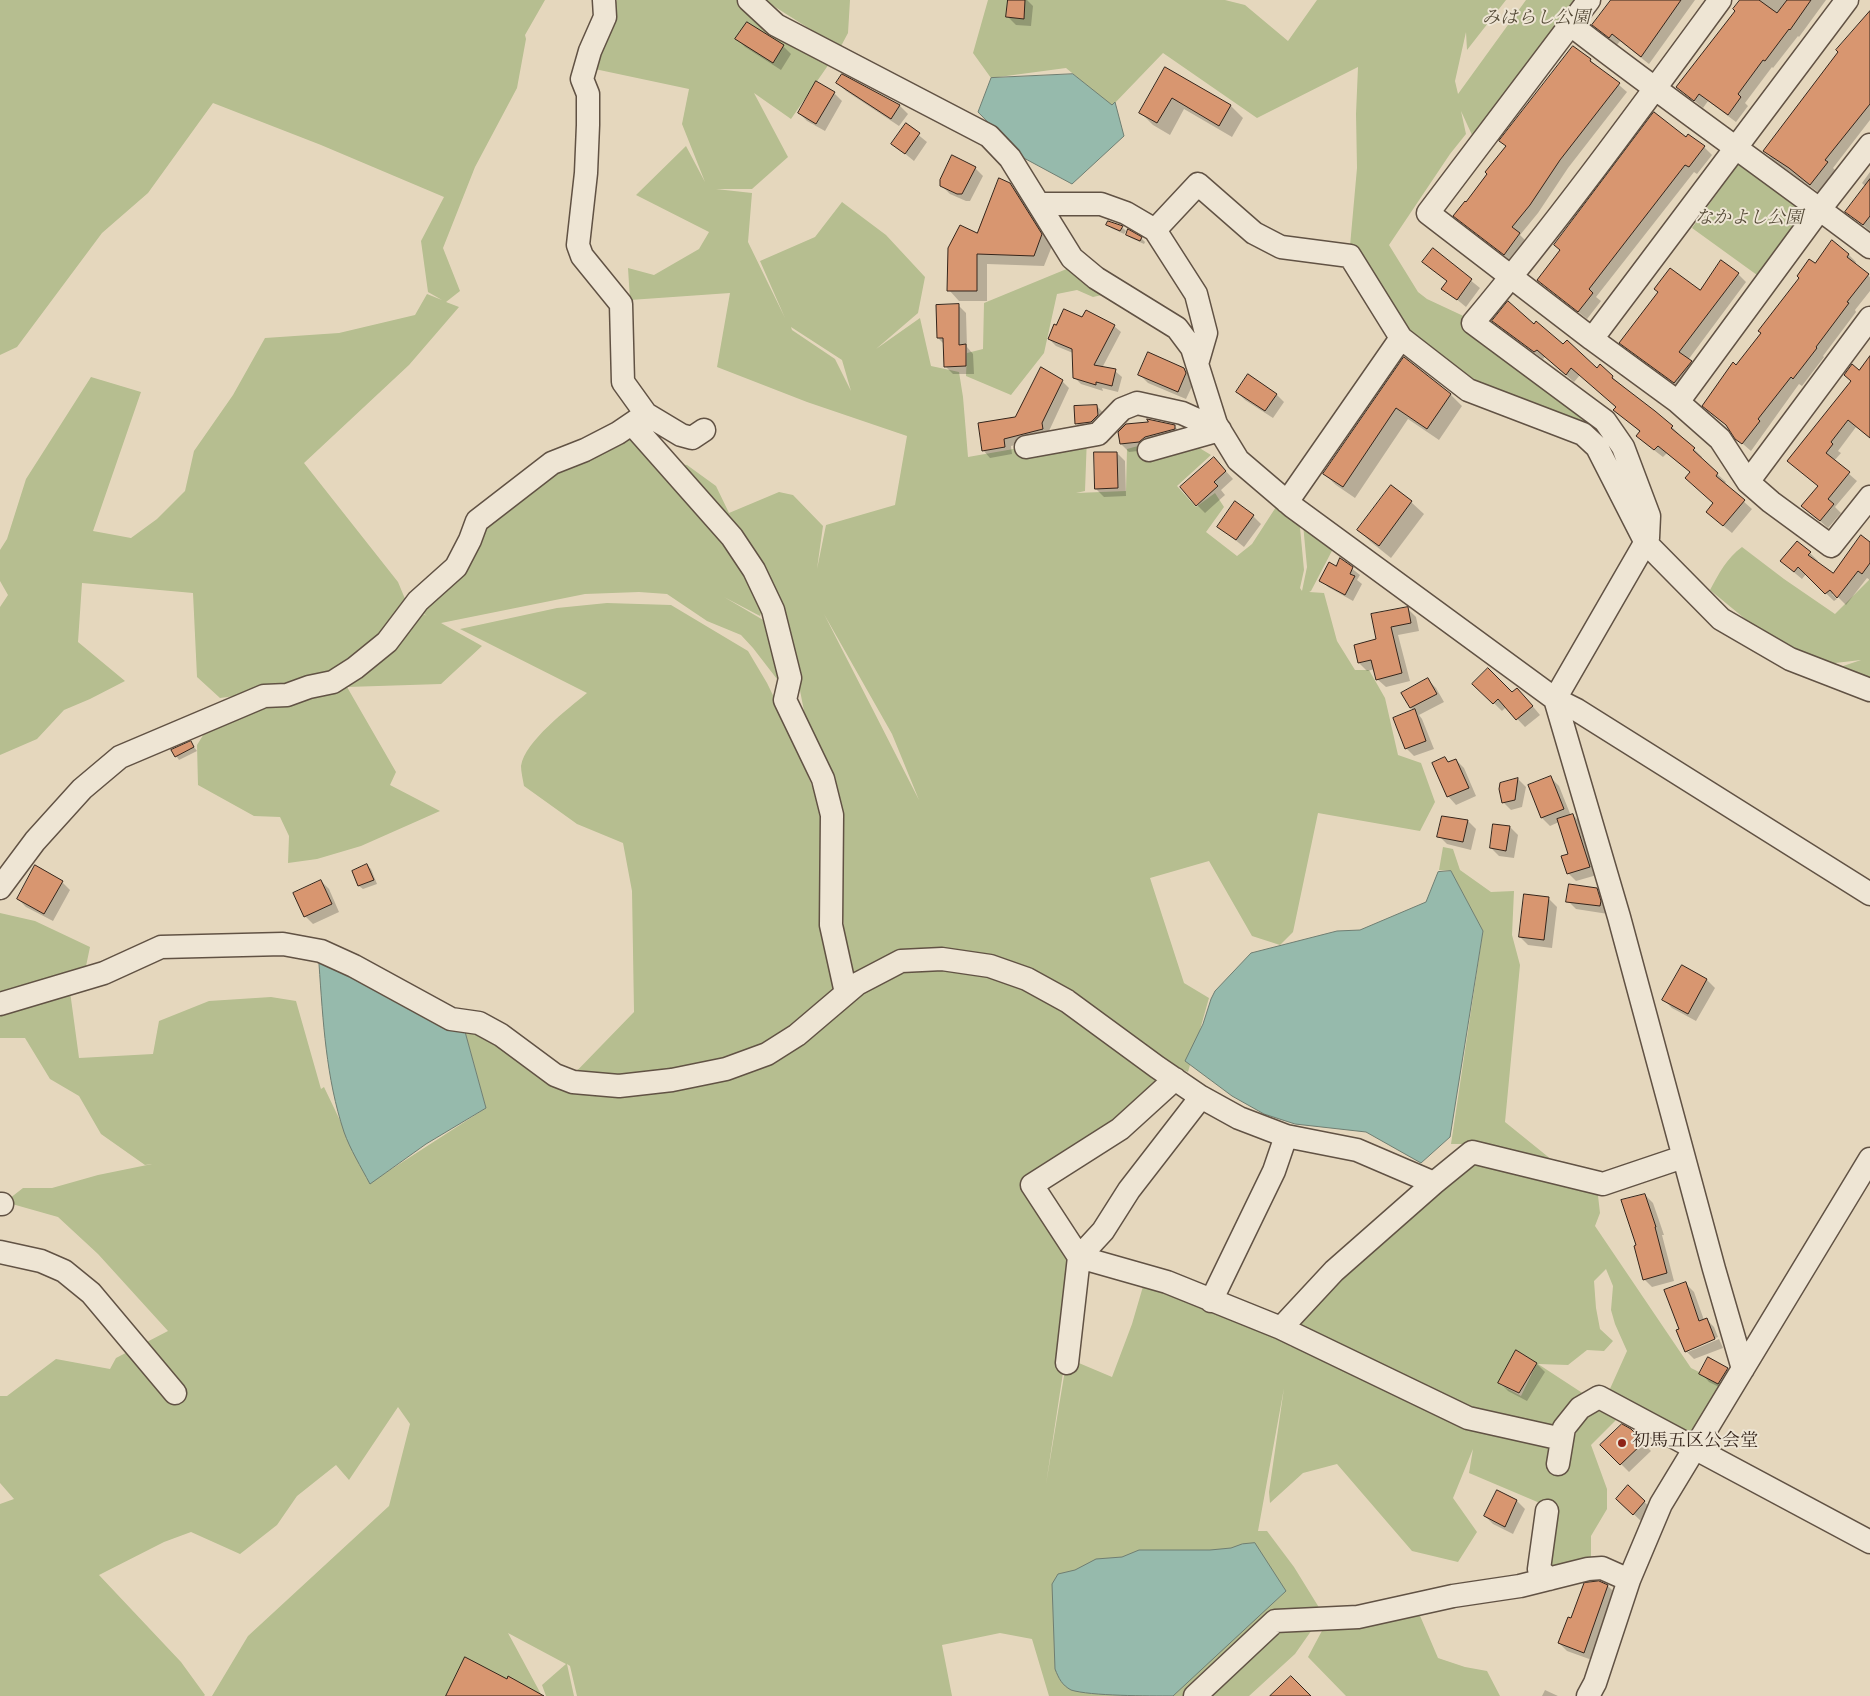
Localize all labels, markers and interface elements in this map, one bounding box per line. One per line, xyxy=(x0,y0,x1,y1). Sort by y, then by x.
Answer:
park label: みはらし公園 xyxy=(1482,9,1590,31)
park label: なかよし公園 xyxy=(1695,209,1803,231)
place label: 初馬五区公会堂 xyxy=(1632,1432,1758,1454)
marker: 初馬五区公会堂 xyxy=(1616,1437,1628,1449)

